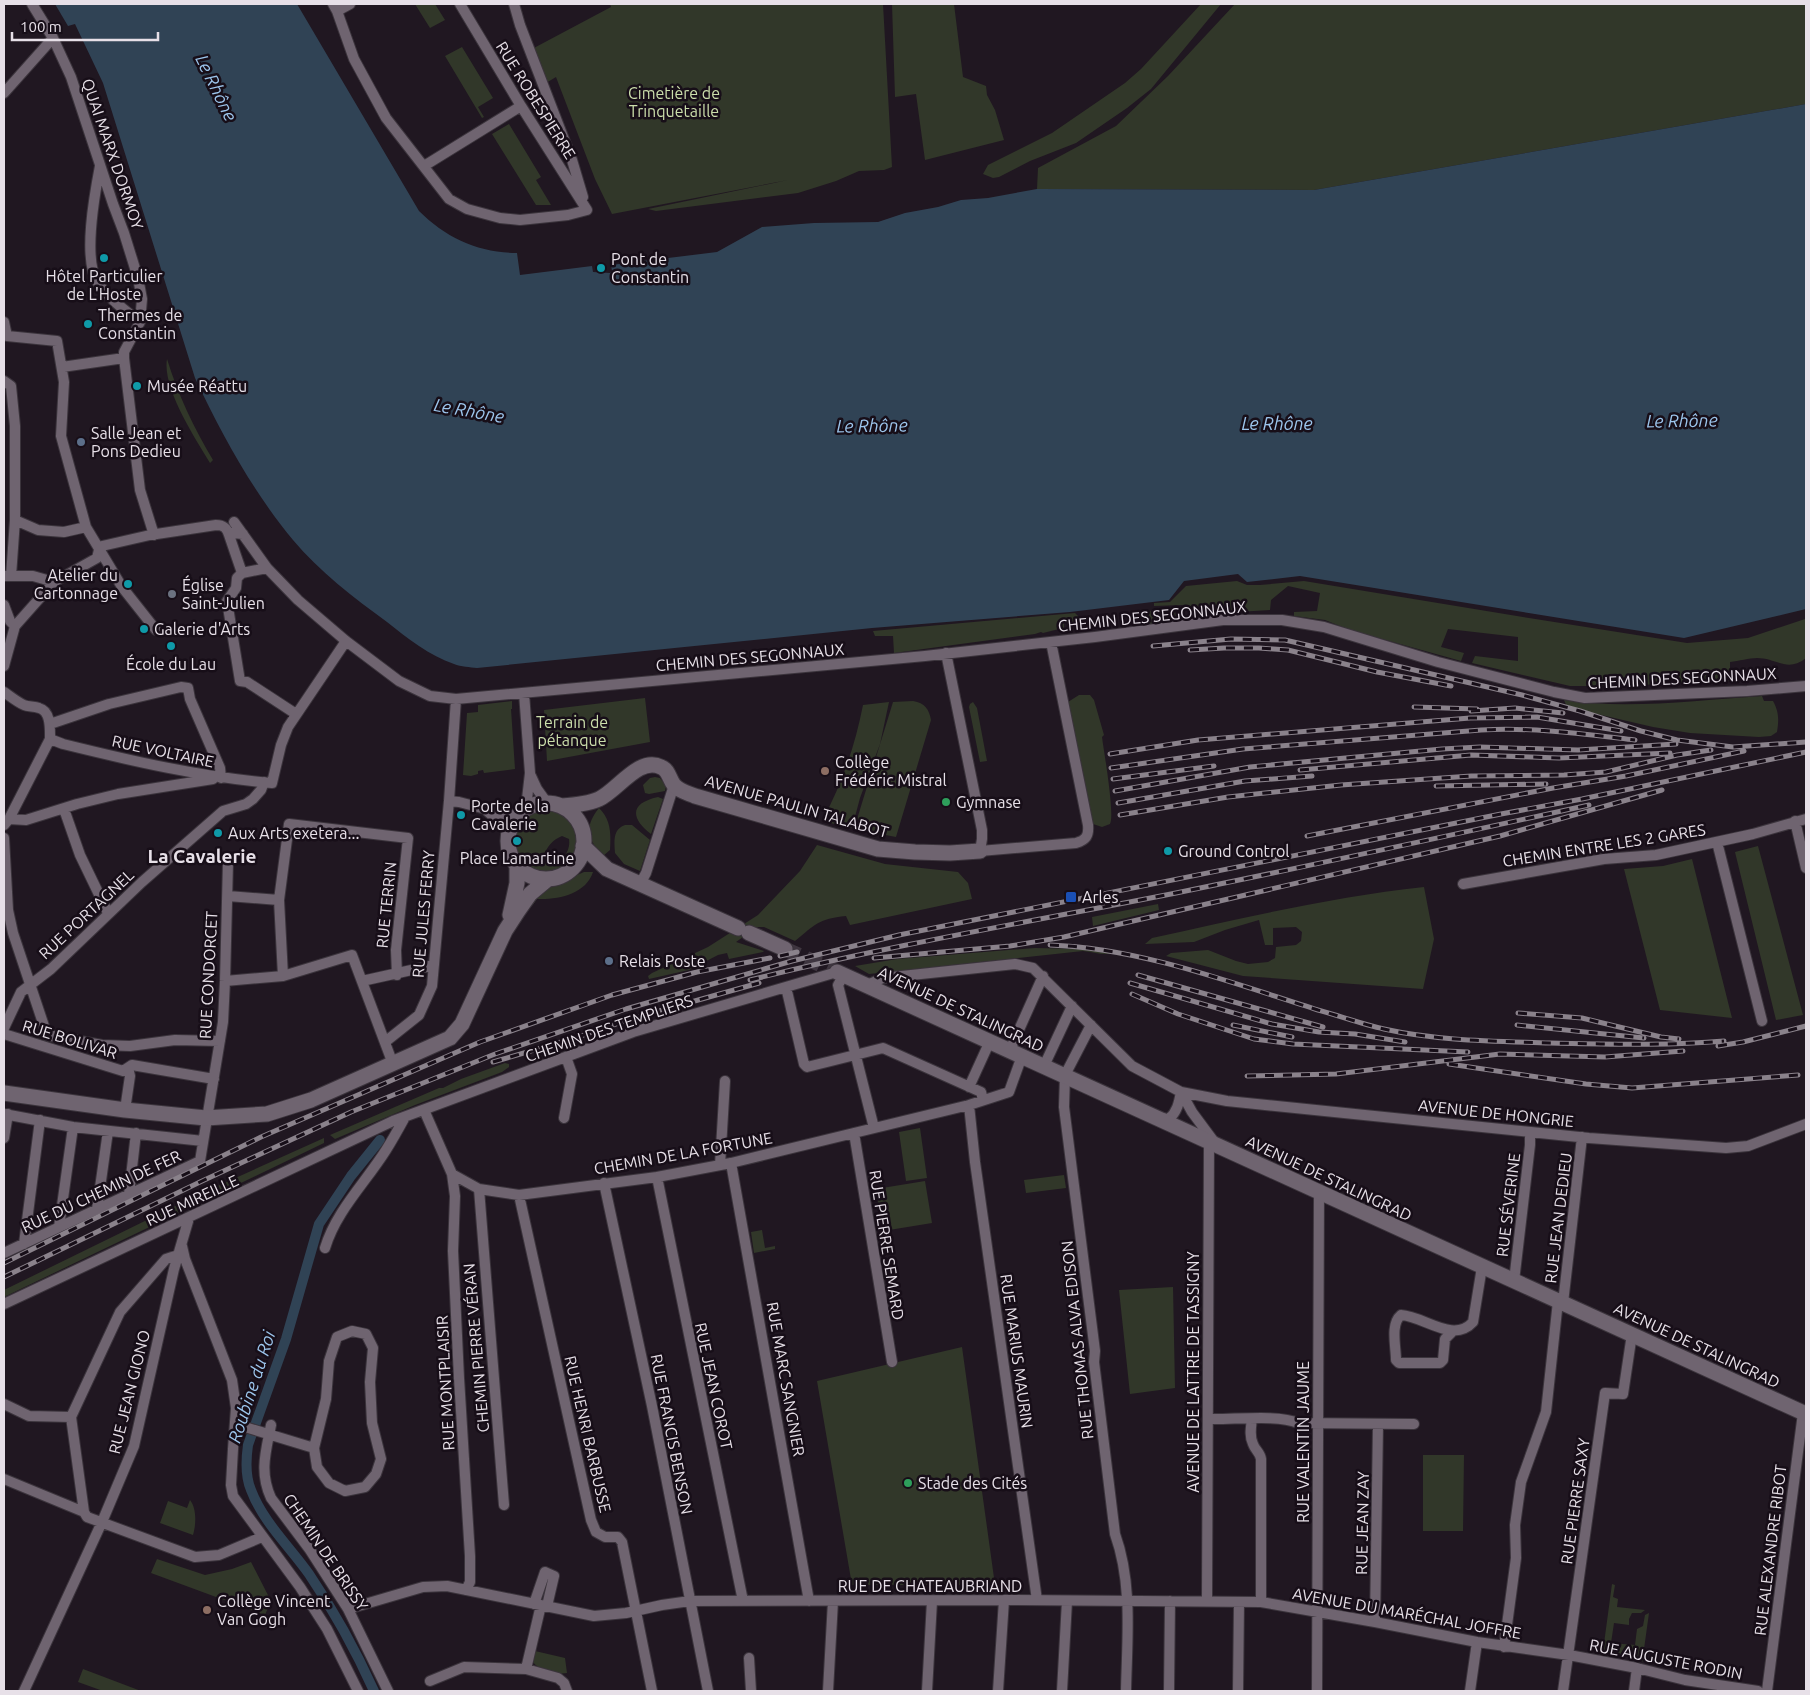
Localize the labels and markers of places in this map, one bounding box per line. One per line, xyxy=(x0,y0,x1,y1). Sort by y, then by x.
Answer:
place label: Pont de Constantin xyxy=(611,250,689,286)
marker: Hôtel Particulier de L'Hoste xyxy=(98,252,110,264)
marker: Pont de Constantin xyxy=(595,262,607,274)
place label: Hôtel Particulier de L'Hoste xyxy=(46,267,162,303)
place label: Thermes de Constantin xyxy=(98,306,182,342)
marker: Thermes de Constantin xyxy=(82,318,94,330)
place label: Musée Réattu xyxy=(147,377,247,395)
marker: Musée Réattu xyxy=(131,380,143,392)
place label: Salle Jean et Pons Dedieu xyxy=(91,424,182,460)
marker: Salle Jean et Pons Dedieu xyxy=(75,436,87,448)
place label: Atelier du Cartonnage xyxy=(34,566,118,602)
place label: Église Saint-Julien xyxy=(182,574,265,612)
marker: Atelier du Cartonnage xyxy=(122,578,134,590)
marker: Église Saint-Julien xyxy=(166,588,178,600)
place label: Galerie d'Arts xyxy=(154,620,250,638)
marker: Galerie d'Arts xyxy=(138,623,150,635)
marker: École du Lau xyxy=(165,640,177,652)
place label: École du Lau xyxy=(126,653,216,673)
place label: Collège Frédéric Mistral xyxy=(835,753,947,789)
marker: Collège Frédéric Mistral xyxy=(819,765,831,777)
place label: Gymnase xyxy=(956,793,1021,811)
marker: Gymnase xyxy=(940,796,952,808)
place label: Porte de la Cavalerie xyxy=(471,797,549,833)
marker: Porte de la Cavalerie xyxy=(455,809,467,821)
place label: Aux Arts exetera... xyxy=(228,824,359,842)
marker: Aux Arts exetera... xyxy=(212,827,224,839)
marker: Place Lamartine xyxy=(511,835,523,847)
place label: Ground Control xyxy=(1178,842,1290,860)
marker: Ground Control xyxy=(1162,845,1174,857)
place label: Place Lamartine xyxy=(460,849,574,867)
place label: Arles xyxy=(1082,888,1118,906)
marker: Arles xyxy=(1064,890,1078,904)
place label: Relais Poste xyxy=(619,952,706,970)
marker: Relais Poste xyxy=(603,955,615,967)
place label: Stade des Cités xyxy=(918,1474,1027,1492)
marker: Stade des Cités xyxy=(902,1477,914,1489)
place label: Collège Vincent Van Gogh xyxy=(217,1592,331,1628)
marker: Collège Vincent Van Gogh xyxy=(201,1604,213,1616)

